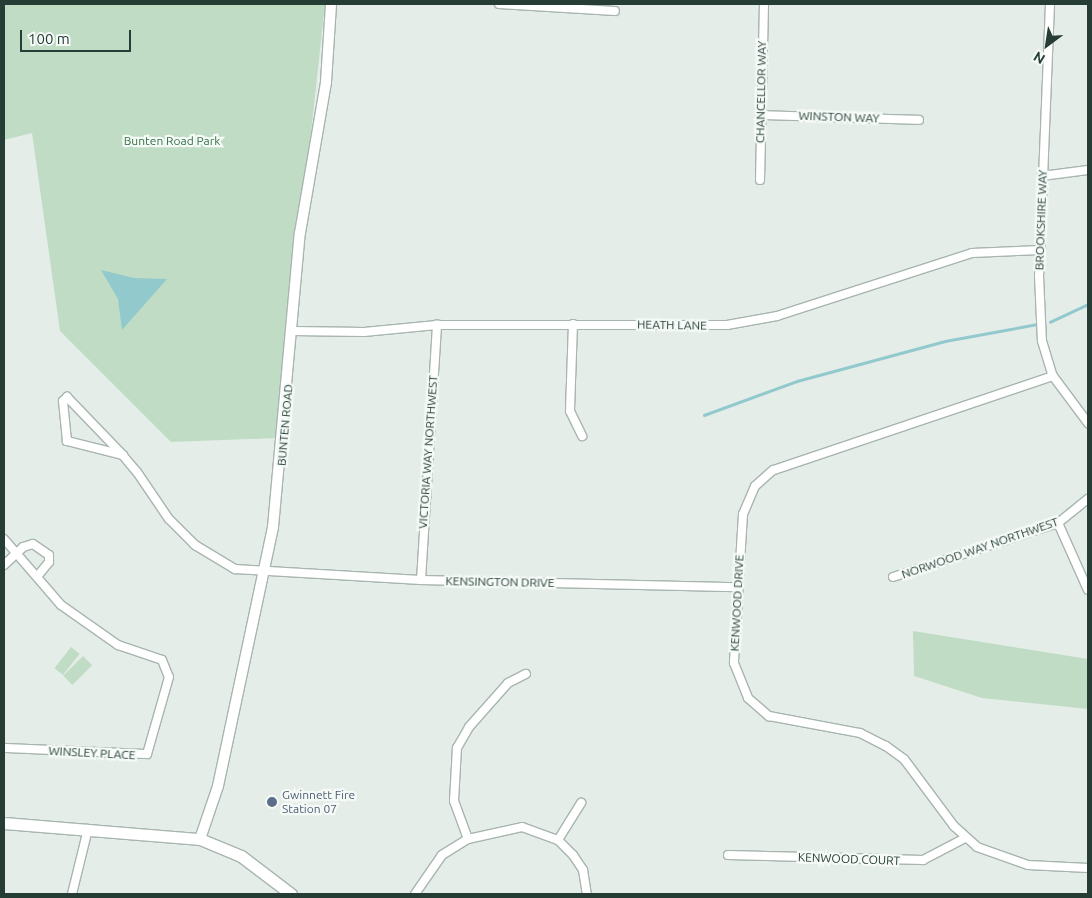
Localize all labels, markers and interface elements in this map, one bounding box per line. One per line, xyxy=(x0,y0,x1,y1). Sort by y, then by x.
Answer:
scale bar xyxy=(22,20,134,52)
north arrow xyxy=(1022,20,1072,70)
text: 100 m xyxy=(28,30,70,47)
street label: CHANCELLOR WAY xyxy=(753,41,769,143)
text: N xyxy=(1031,48,1048,67)
street label: WINSTON WAY xyxy=(798,108,880,126)
park label: Bunten Road Park xyxy=(124,134,220,148)
street label: BROOKSHIRE WAY xyxy=(1032,169,1050,271)
street label: HEATH LANE xyxy=(637,317,707,333)
street label: VICTORIA WAY NORTHWEST xyxy=(415,375,441,529)
street label: BUNTEN ROAD xyxy=(274,384,296,466)
street label: NORWOOD WAY NORTHWEST xyxy=(900,514,1060,582)
street label: KENWOOD DRIVE xyxy=(727,554,747,652)
street label: KENSINGTON DRIVE xyxy=(445,574,555,590)
street label: WINSLEY PLACE xyxy=(48,744,136,762)
place label: Gwinnett Fire Station 07 xyxy=(282,788,355,816)
marker: Gwinnett Fire Station 07 xyxy=(266,796,278,808)
street label: KENWOOD COURT xyxy=(798,850,900,868)

